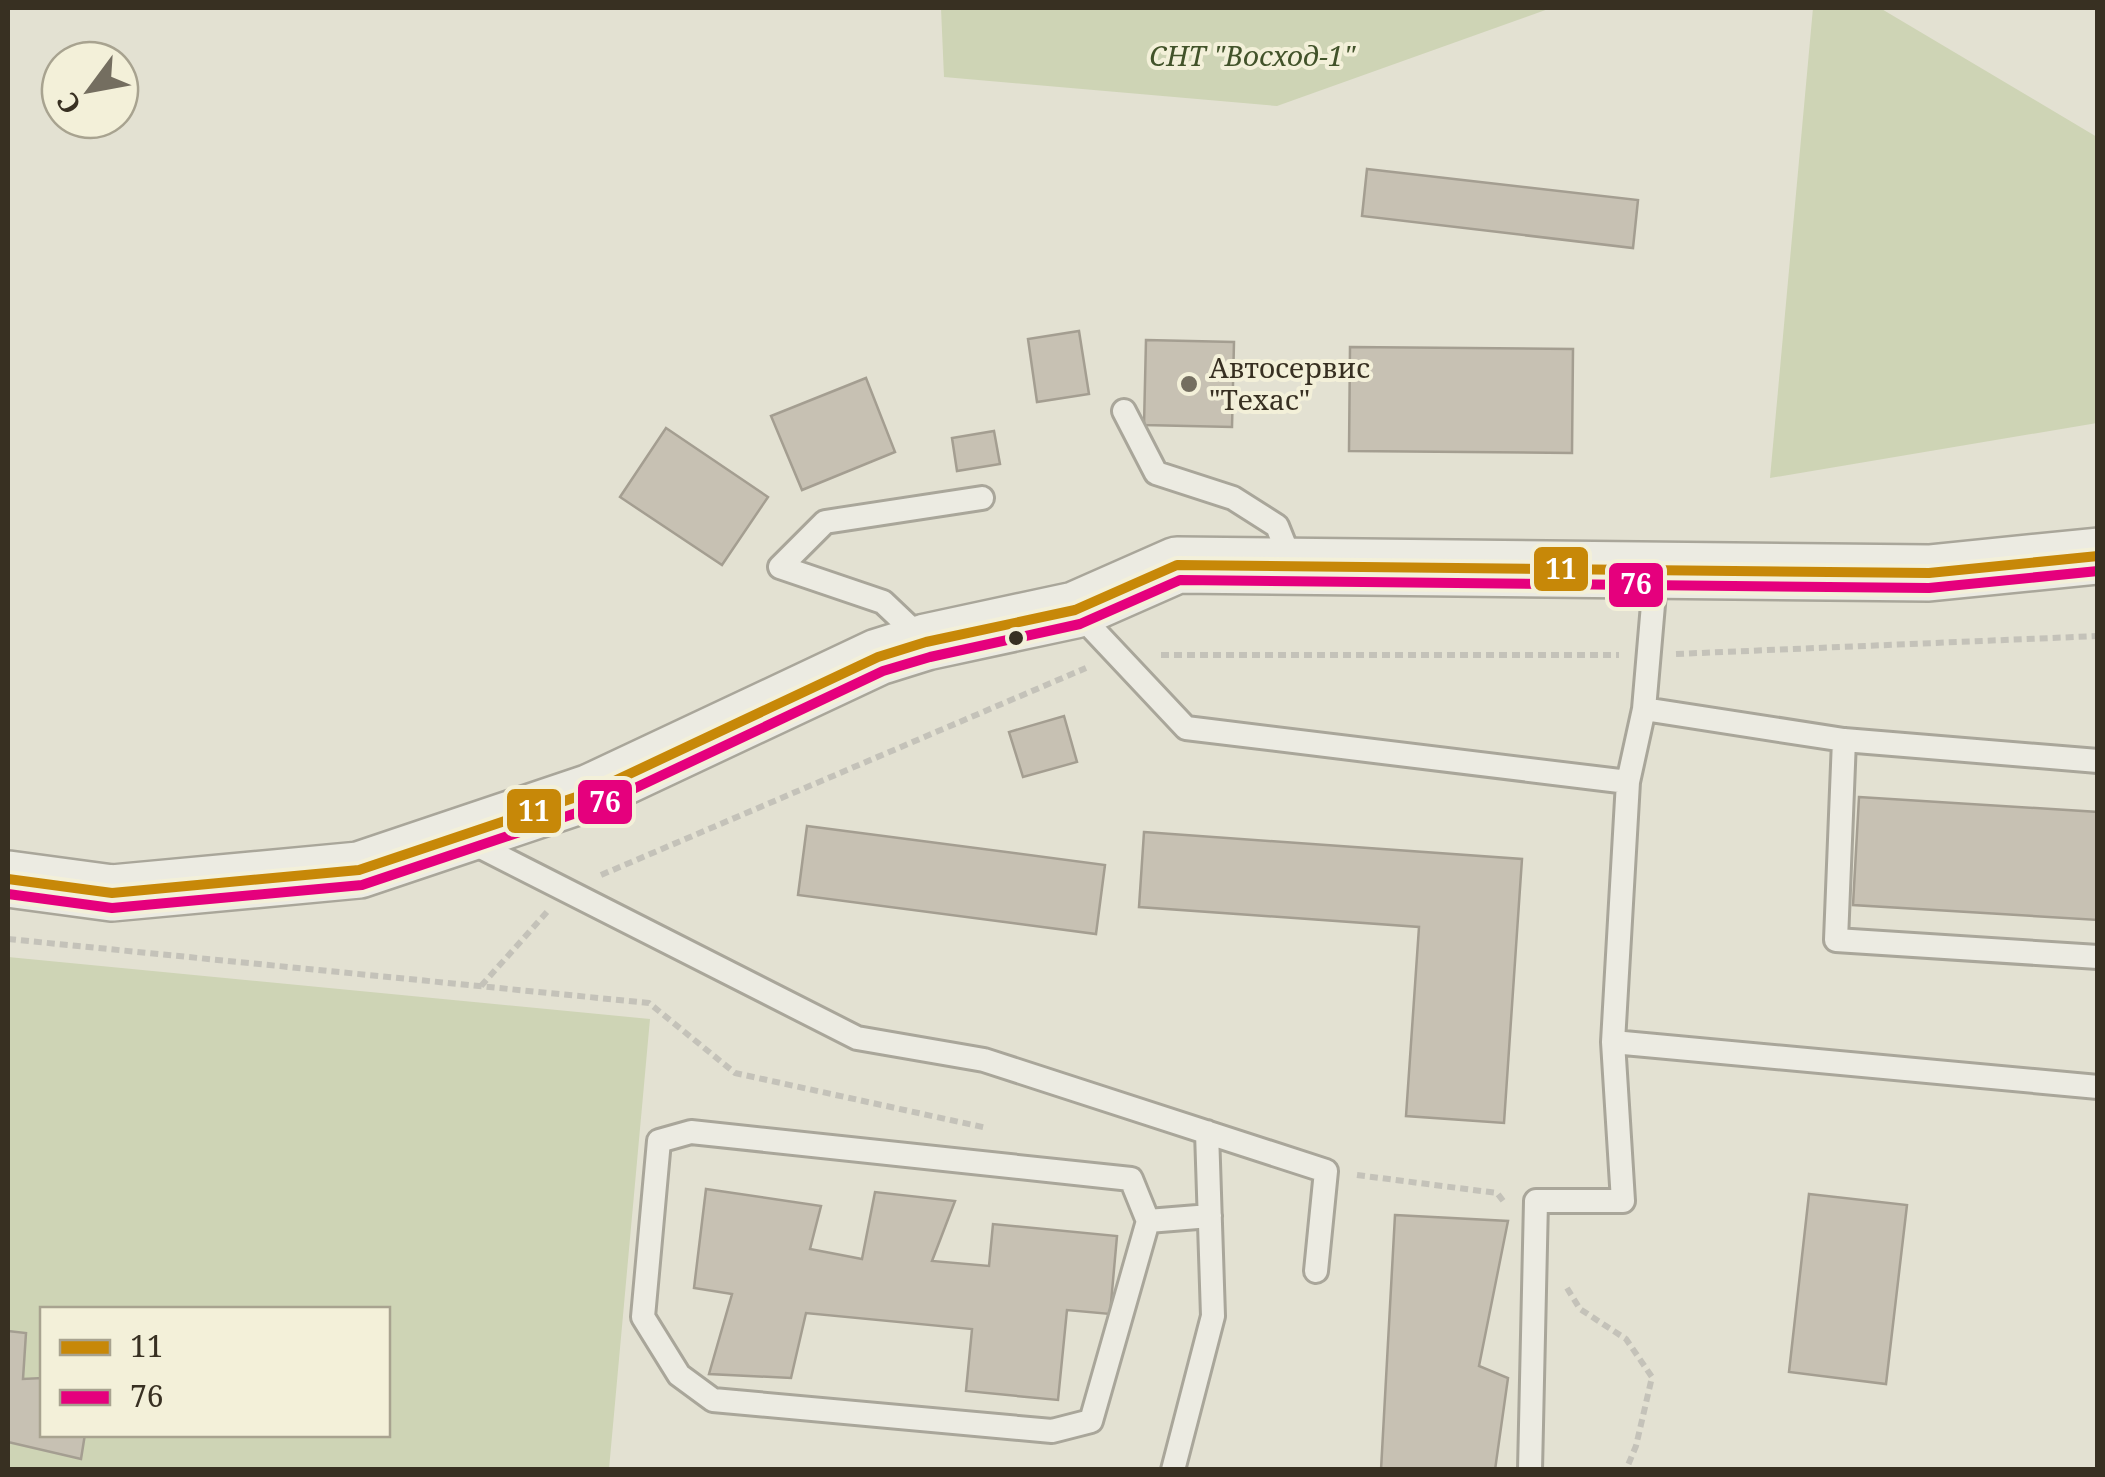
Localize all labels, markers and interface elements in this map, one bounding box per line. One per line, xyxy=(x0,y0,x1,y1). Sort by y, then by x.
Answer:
park label: СНТ "Восход-1" xyxy=(1149,36,1357,74)
north arrow xyxy=(40,40,140,140)
text: С xyxy=(47,86,89,122)
place label: Автосервис "Техас" xyxy=(1209,348,1370,418)
marker: Автосервис "Техас" xyxy=(1178,373,1200,395)
line badge: 11 xyxy=(1532,545,1590,593)
text: 11 xyxy=(1545,549,1577,587)
line badge: 76 xyxy=(1607,561,1665,609)
text: 76 xyxy=(1620,564,1652,602)
unlabelled marker xyxy=(1006,628,1026,648)
line badge: 76 xyxy=(576,778,634,826)
text: 76 xyxy=(589,782,621,820)
line badge: 11 xyxy=(505,787,563,835)
text: 11 xyxy=(518,791,550,829)
legend xyxy=(40,1307,390,1437)
text: 11 xyxy=(130,1325,164,1366)
text: 76 xyxy=(130,1375,164,1416)

